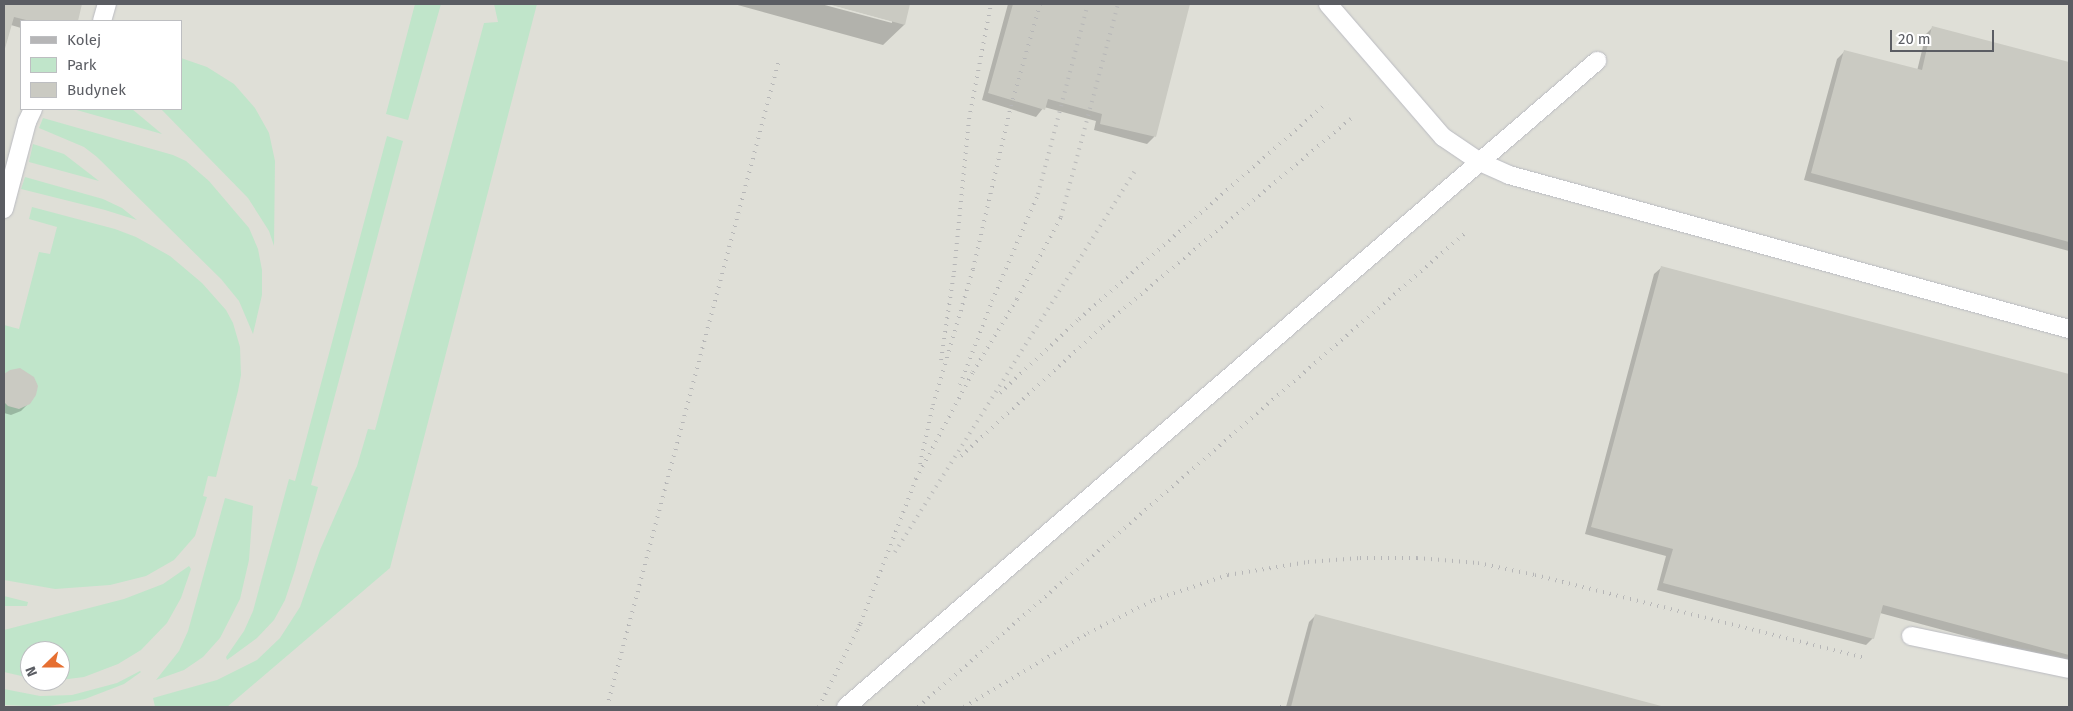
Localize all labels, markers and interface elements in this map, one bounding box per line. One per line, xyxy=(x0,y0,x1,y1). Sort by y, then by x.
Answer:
legend xyxy=(20,20,182,110)
scale bar xyxy=(1893,20,1997,52)
text: 20 m xyxy=(1898,30,1931,48)
text: Kolej xyxy=(67,31,101,49)
text: Park xyxy=(67,56,97,74)
text: Budynek xyxy=(67,81,126,99)
north arrow xyxy=(20,641,70,691)
text: N xyxy=(22,664,41,679)

